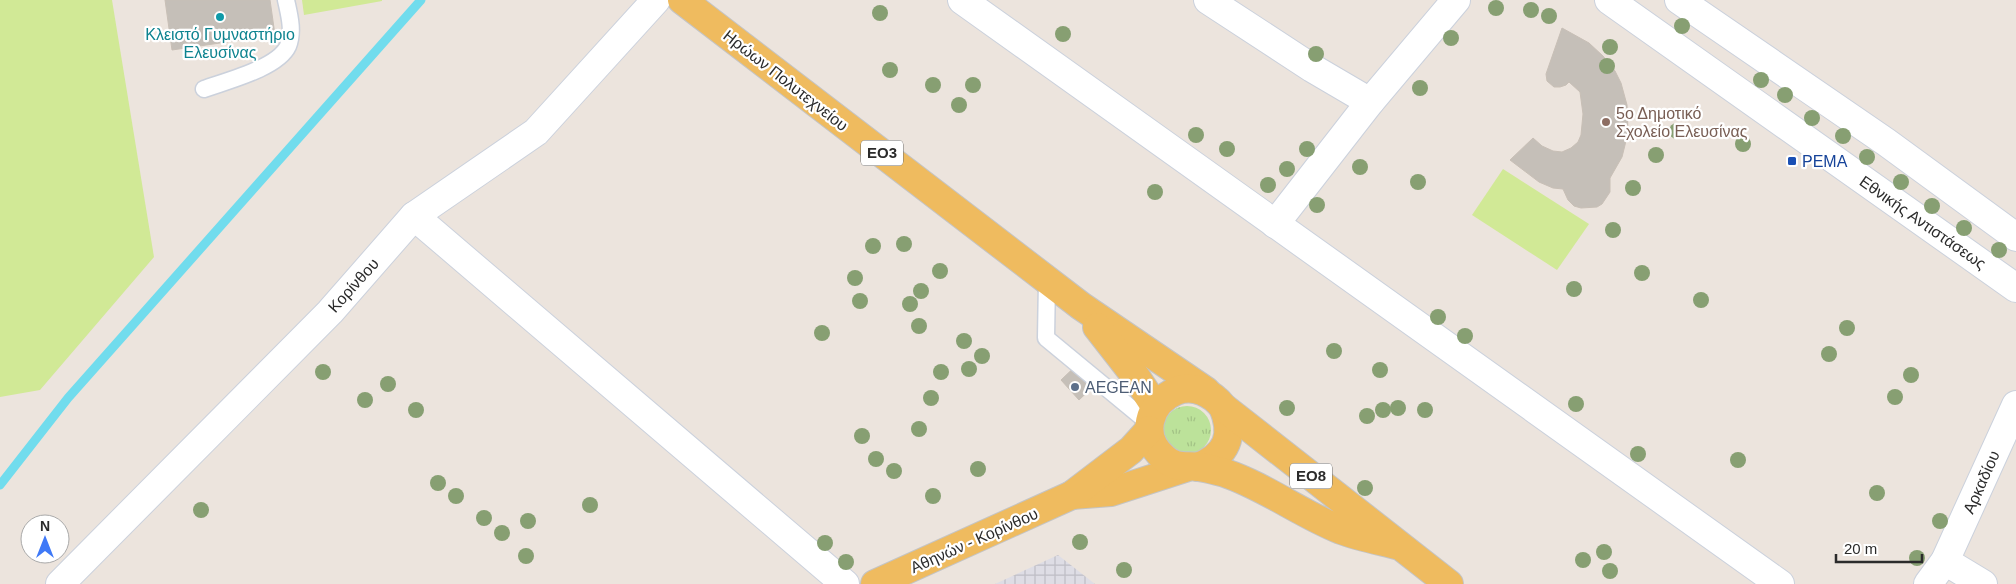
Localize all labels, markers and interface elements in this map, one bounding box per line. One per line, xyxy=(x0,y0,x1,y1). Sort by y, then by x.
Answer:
marker: Κλειστό Γυμναστήριο Ελευσίνας xyxy=(214,11,226,23)
place label: Κλειστό Γυμναστήριο Ελευσίνας xyxy=(145,26,295,61)
street label: Ηρώων Πολυτεχνείου xyxy=(720,27,851,134)
place label: 5ο Δημοτικό Σχολείο Ελευσίνας xyxy=(1616,105,1748,140)
marker: 5ο Δημοτικό Σχολείο Ελευσίνας xyxy=(1600,116,1612,128)
road number: ΕΟ3 xyxy=(861,140,903,166)
place label: ΡΕΜΑ xyxy=(1802,153,1848,170)
marker: ΡΕΜΑ xyxy=(1786,155,1798,167)
street label: Εθνικής Αντιστάσεως xyxy=(1856,172,1989,273)
street label: Κορίνθου xyxy=(325,255,382,316)
place label: AEGEAN xyxy=(1085,379,1152,396)
marker: AEGEAN xyxy=(1069,381,1081,393)
street label: Αρκαδίου xyxy=(1960,448,2003,516)
road number: ΕΟ8 xyxy=(1290,464,1332,488)
street label: Αθηνών - Κορίνθου xyxy=(908,505,1041,576)
north arrow xyxy=(20,514,70,564)
text: N xyxy=(40,518,50,534)
scale bar xyxy=(1836,532,1922,564)
text: 20 m xyxy=(1844,540,1877,557)

